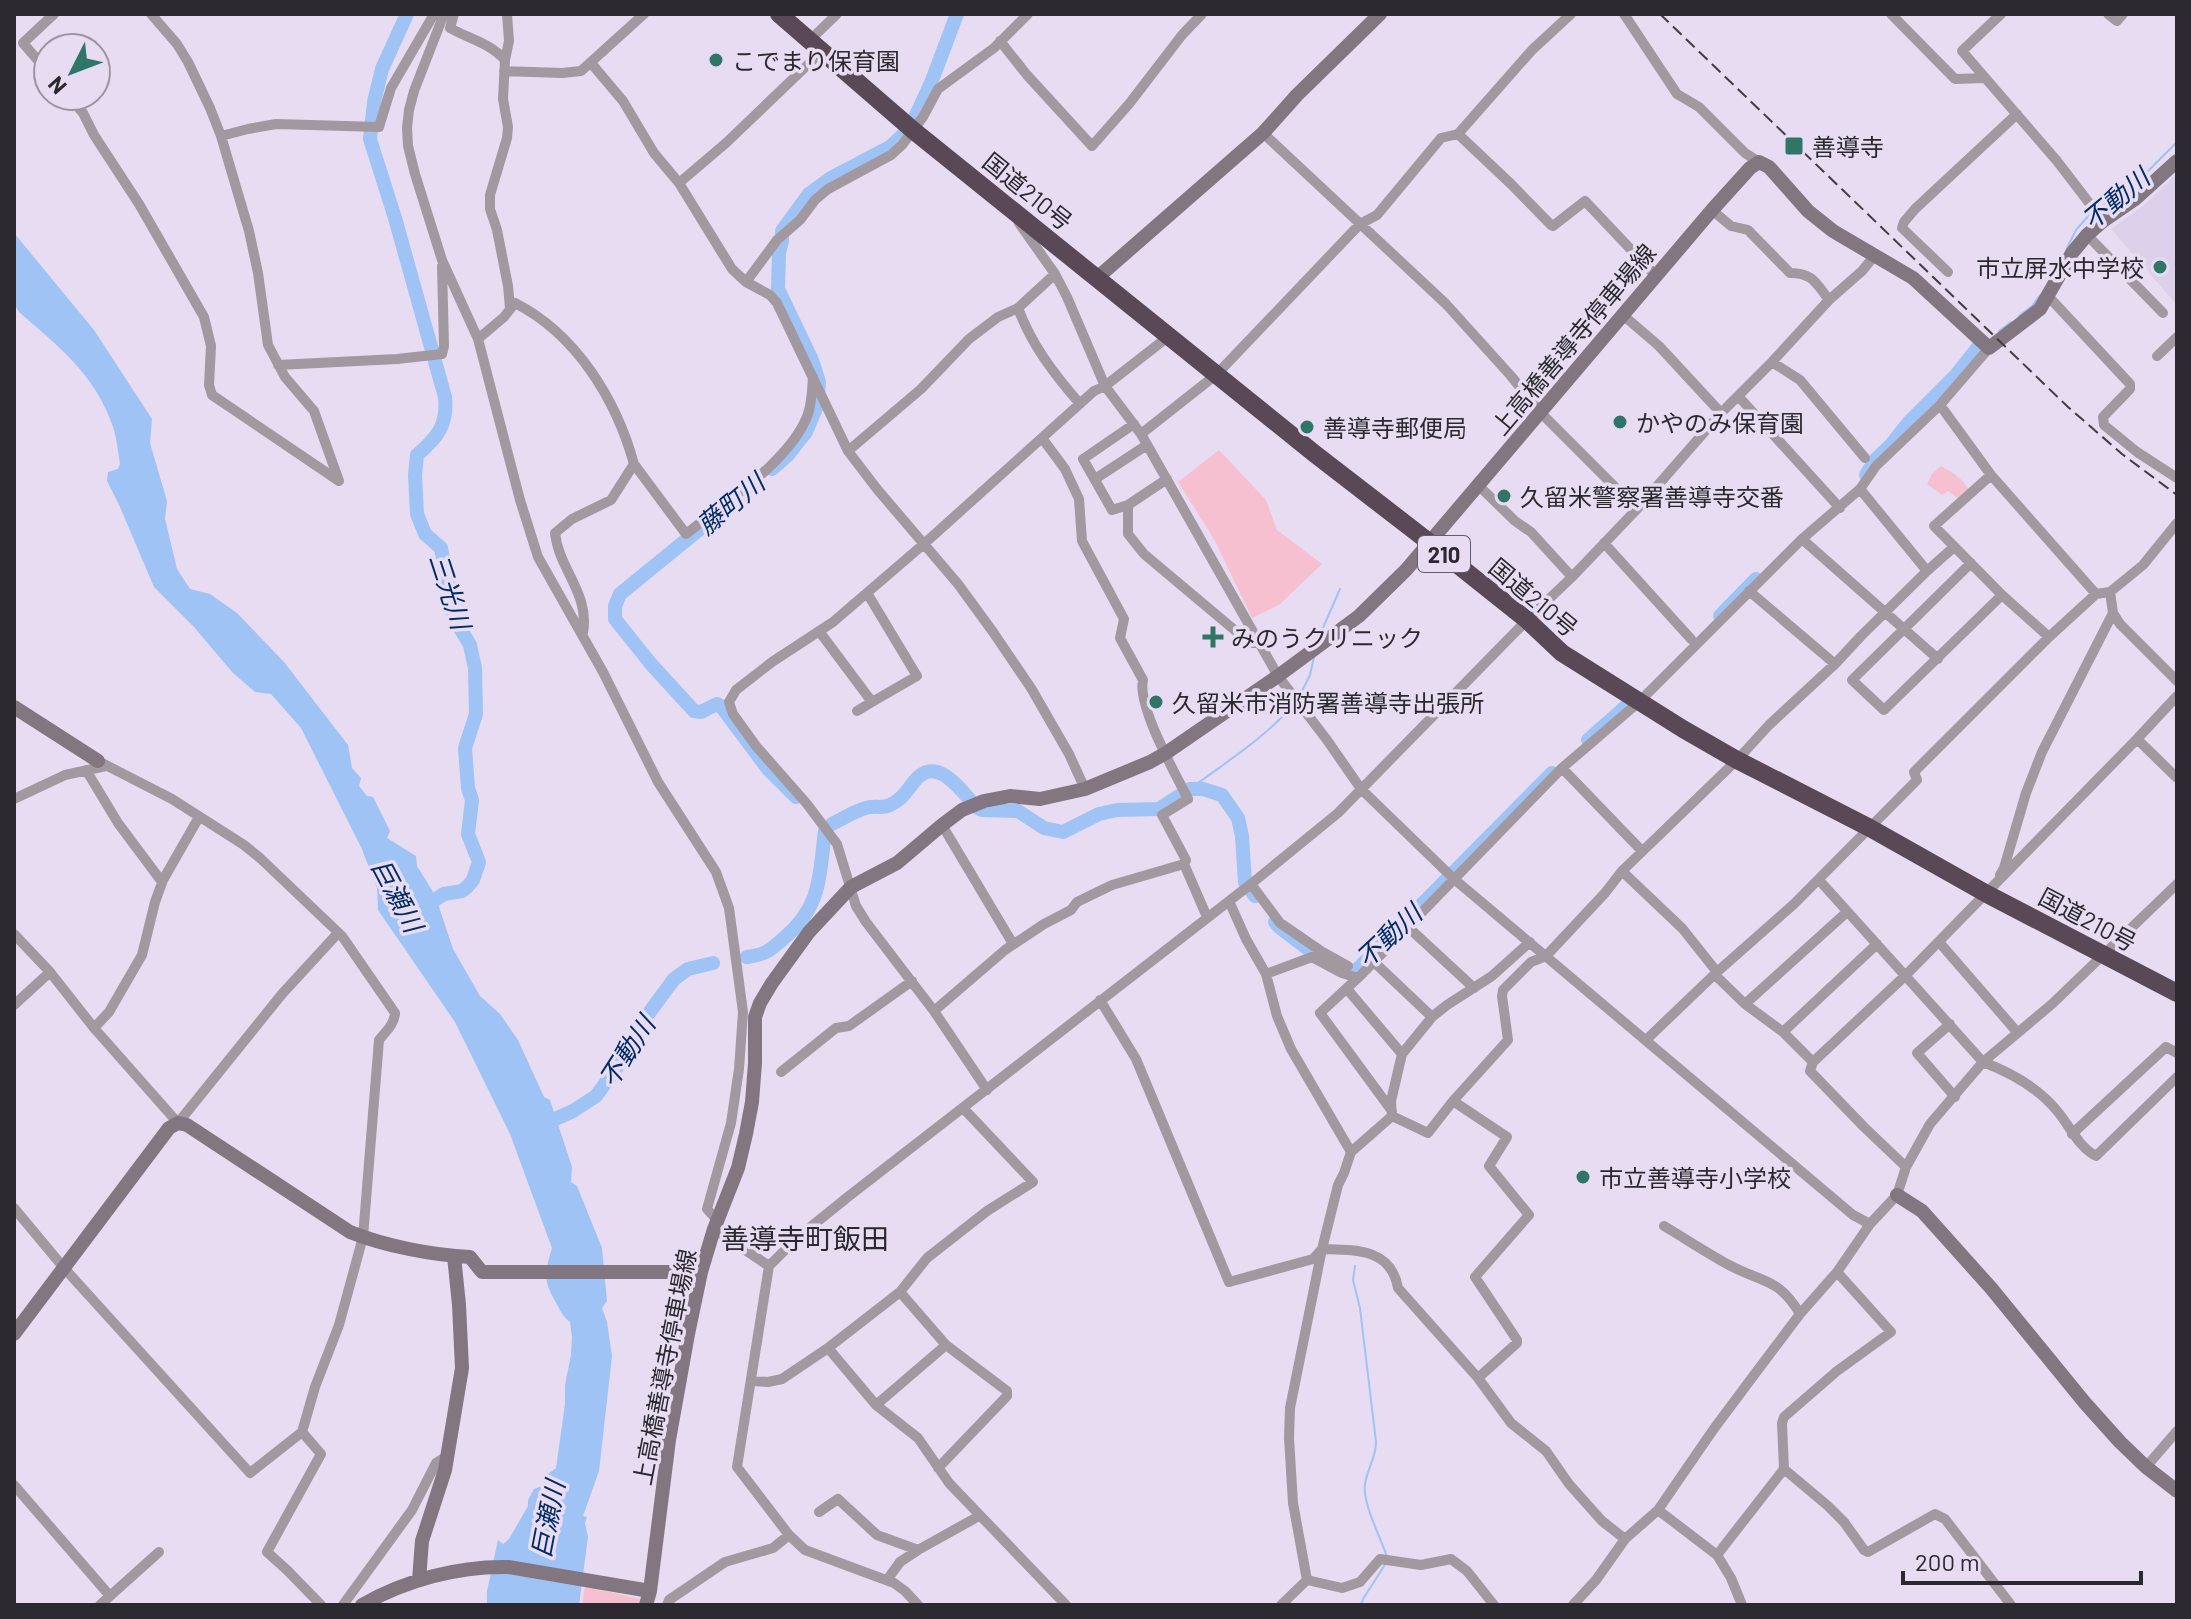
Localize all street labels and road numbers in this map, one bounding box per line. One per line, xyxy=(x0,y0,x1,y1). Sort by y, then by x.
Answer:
street label: 国道210号 xyxy=(977,146,1079,236)
street label: 上高橋善導寺停車場線 xyxy=(1485,238,1661,440)
road number: 210 xyxy=(1418,536,1470,572)
street label: 国道210号 xyxy=(1484,552,1584,642)
street label: 国道210号 xyxy=(2034,881,2142,957)
street label: 上高橋善導寺停車場線 xyxy=(627,1246,701,1488)

